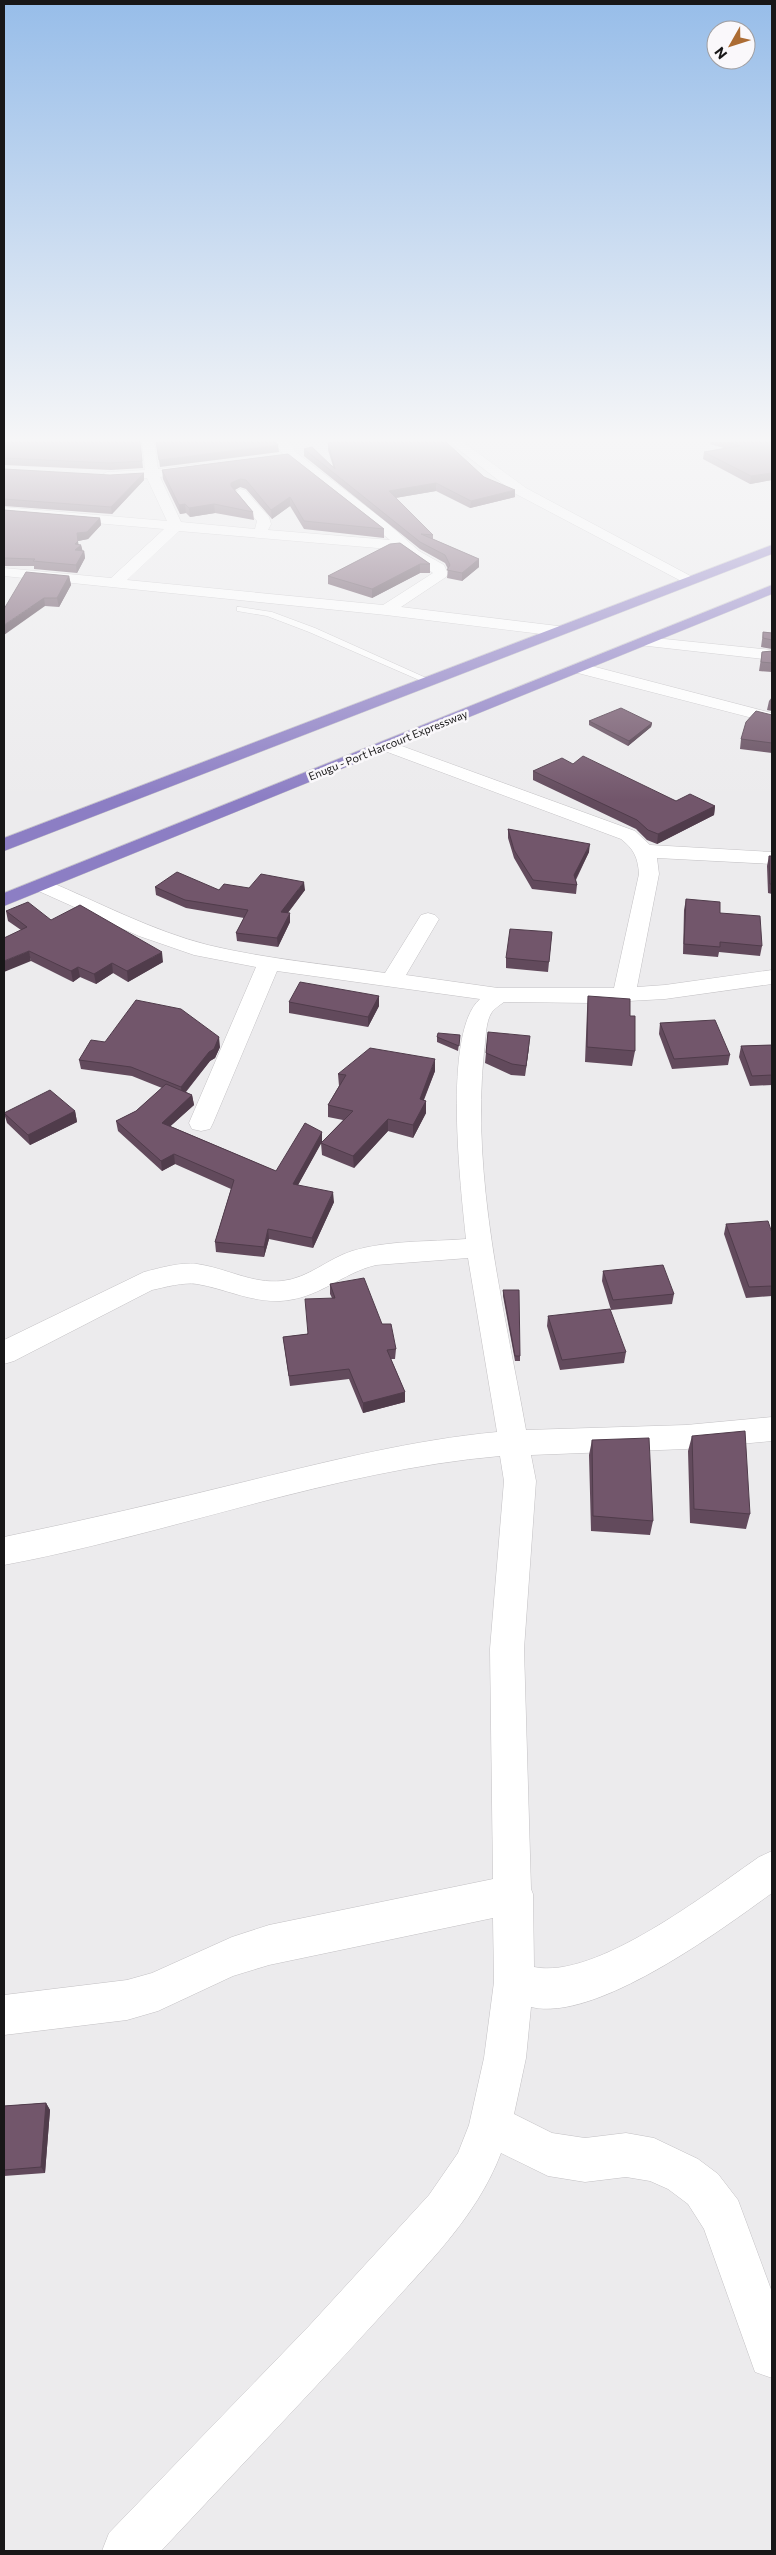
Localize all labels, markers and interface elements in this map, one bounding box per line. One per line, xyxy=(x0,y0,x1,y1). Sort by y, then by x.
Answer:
north arrow xyxy=(706,20,756,70)
text: N xyxy=(711,44,730,63)
street label: Enugu - Port Harcourt Expressway xyxy=(306,706,470,782)

